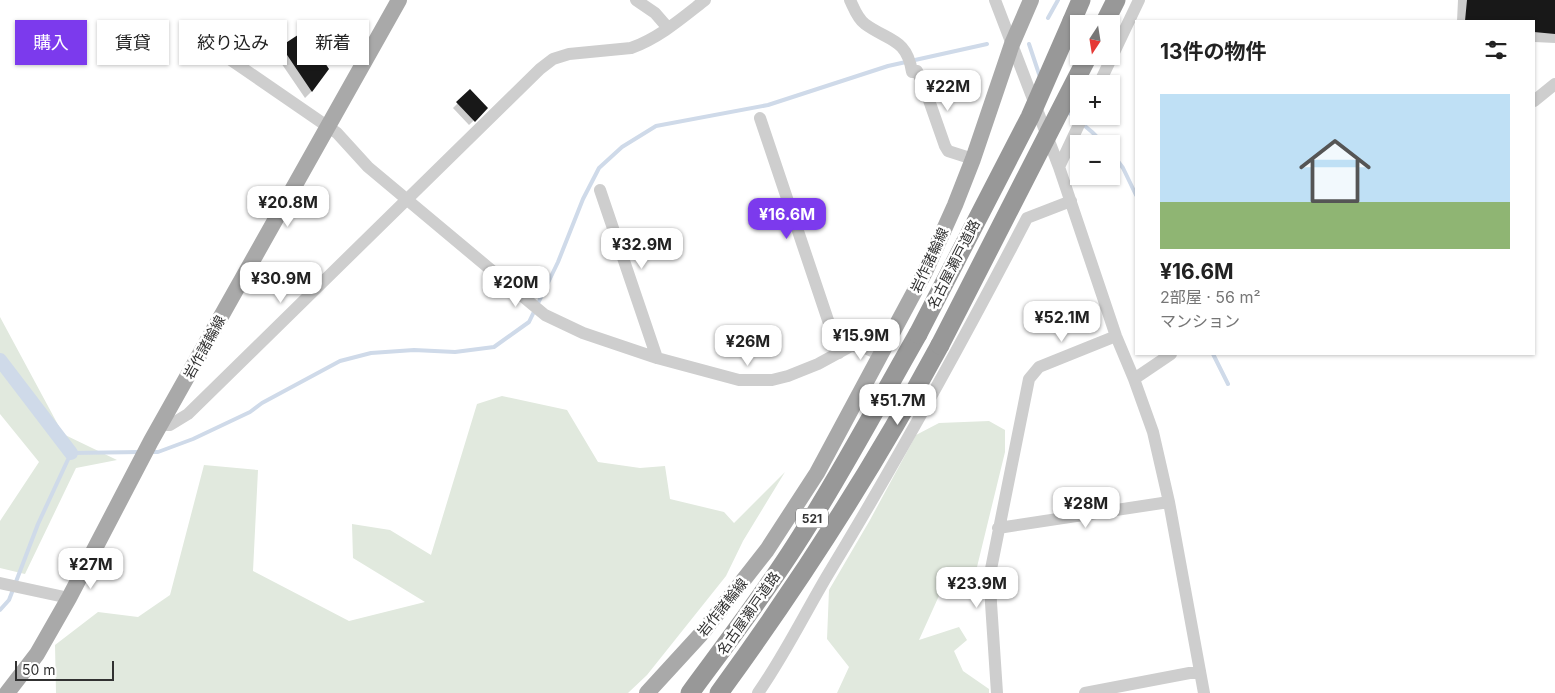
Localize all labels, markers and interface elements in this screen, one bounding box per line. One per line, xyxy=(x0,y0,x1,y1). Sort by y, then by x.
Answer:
north arrow xyxy=(1070,15,1120,65)
map controls xyxy=(1070,15,1120,185)
chip: 購入 xyxy=(15,20,87,65)
chip: 賃貸 xyxy=(97,20,169,65)
chip: 絞り込み xyxy=(179,20,287,65)
chip: 新着 xyxy=(297,20,369,65)
icon: filters xyxy=(1482,36,1510,64)
text: 13件の物件 xyxy=(1160,39,1267,64)
pin: ¥22M xyxy=(918,70,978,112)
button: + xyxy=(1070,75,1120,125)
text: ¥22M xyxy=(926,76,970,96)
icon: home xyxy=(1290,126,1380,216)
button: − xyxy=(1070,135,1120,185)
pin: ¥20.8M xyxy=(247,186,329,228)
text: ¥20.8M xyxy=(258,192,318,212)
pin: ¥16.6M xyxy=(746,198,828,240)
text: ¥16.6M xyxy=(759,204,815,224)
street label: 名古屋瀬戸道路 xyxy=(923,216,983,312)
street label: 岩作諸輪線 xyxy=(907,225,951,295)
pin: ¥32.9M xyxy=(601,228,683,270)
text: ¥32.9M xyxy=(612,234,672,254)
text: ¥16.6M xyxy=(1160,259,1234,284)
pin: ¥30.9M xyxy=(240,262,322,304)
pin: ¥20M xyxy=(486,266,546,308)
text: ¥30.9M xyxy=(251,268,311,288)
text: ¥20M xyxy=(494,272,538,292)
text: 2部屋 · 56 m² xyxy=(1160,287,1261,307)
pin: ¥52.1M xyxy=(1021,300,1103,343)
text: ¥52.1M xyxy=(1034,307,1090,327)
text: マンション xyxy=(1160,311,1240,331)
street label: 岩作諸輪線 xyxy=(180,312,228,382)
pin: ¥15.9M xyxy=(820,318,902,361)
pin: ¥26M xyxy=(718,324,778,367)
text: ¥15.9M xyxy=(833,325,889,345)
text: ¥26M xyxy=(726,331,770,351)
pin: ¥51.7M xyxy=(857,384,939,426)
text: ¥51.7M xyxy=(870,390,926,410)
pin: ¥28M xyxy=(1056,486,1116,529)
text: ¥28M xyxy=(1064,493,1108,513)
road number: 521 xyxy=(796,508,828,528)
pin: ¥27M xyxy=(61,548,121,590)
text: ¥27M xyxy=(69,554,113,574)
pin: ¥23.9M xyxy=(936,566,1018,609)
street label: 名古屋瀬戸道路 xyxy=(713,568,783,658)
text: ¥23.9M xyxy=(947,573,1007,593)
street label: 岩作諸輪線 xyxy=(693,574,751,640)
scale bar xyxy=(15,658,114,681)
text: 50 m xyxy=(22,661,56,678)

